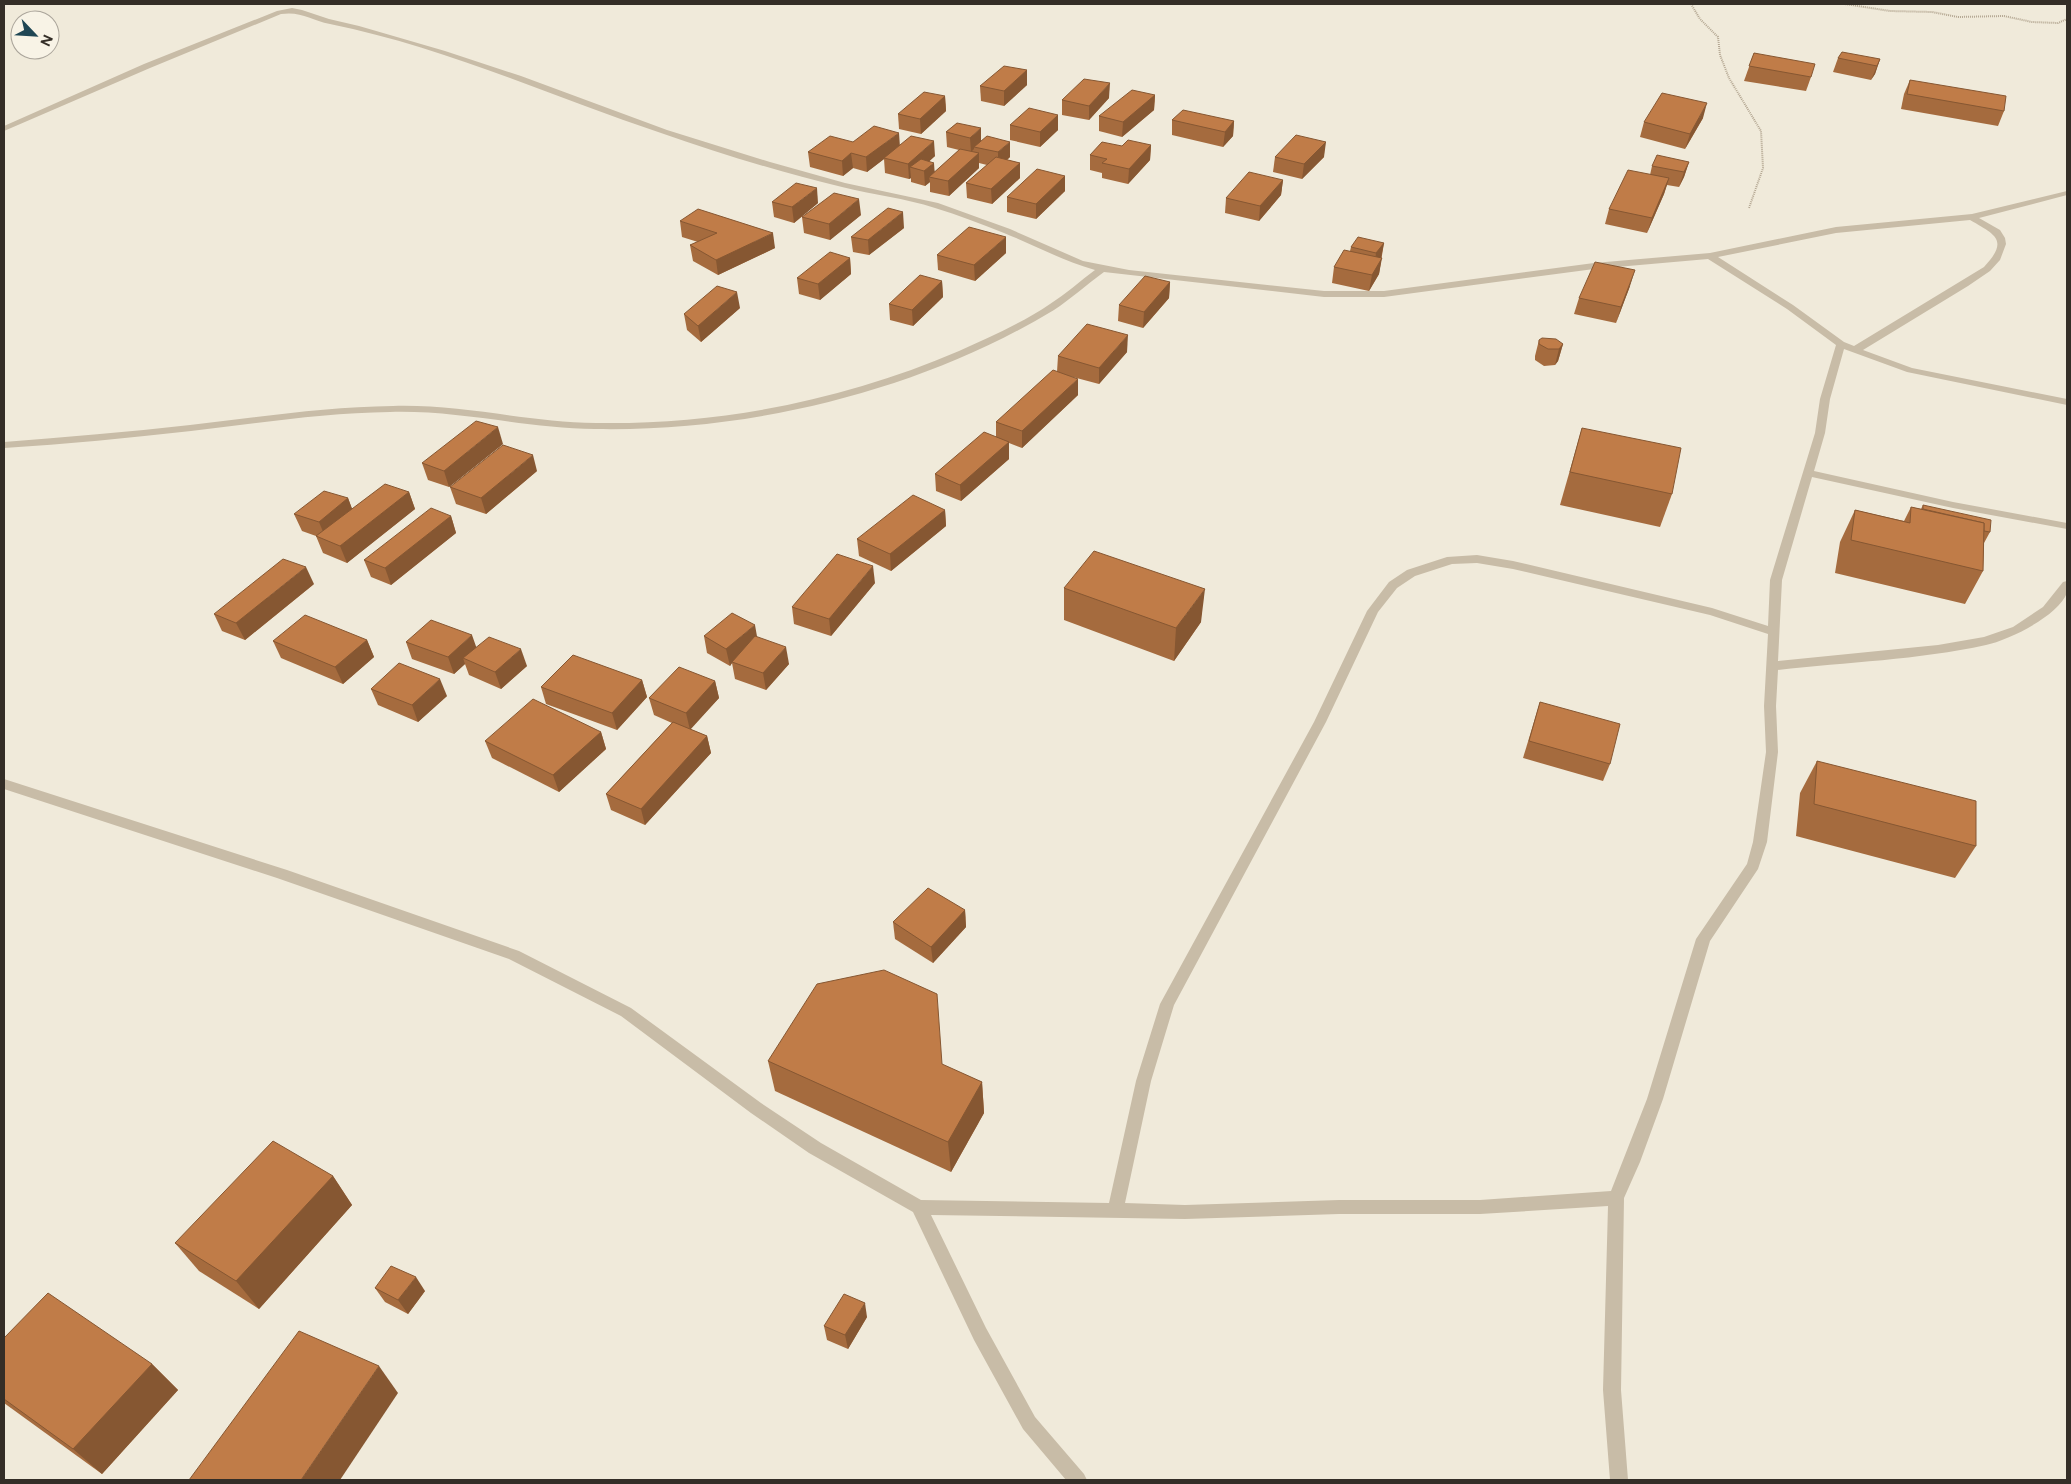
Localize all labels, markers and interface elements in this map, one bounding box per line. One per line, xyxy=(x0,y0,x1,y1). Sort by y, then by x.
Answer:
north arrow xyxy=(10,10,60,60)
text: N xyxy=(36,32,56,49)

